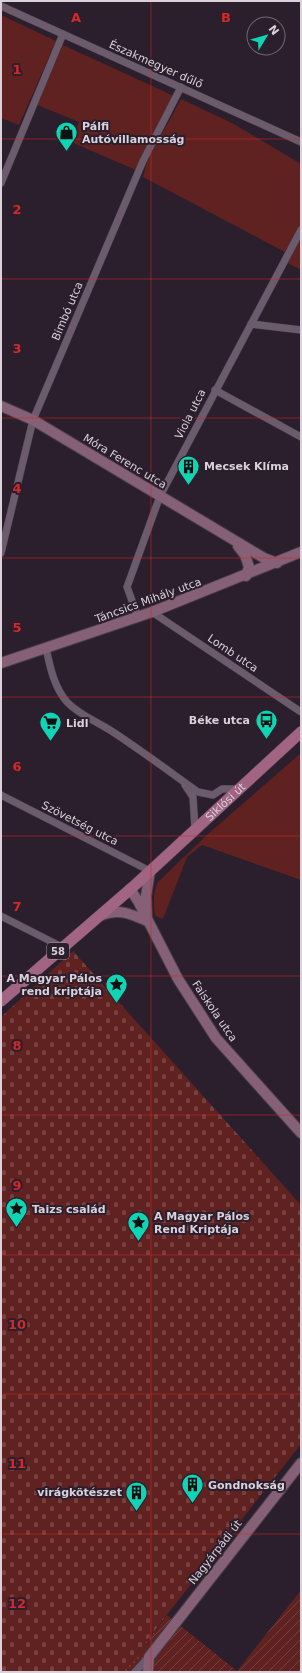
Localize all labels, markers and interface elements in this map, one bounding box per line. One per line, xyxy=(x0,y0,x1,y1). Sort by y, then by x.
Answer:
text: A xyxy=(71,10,81,25)
text: B xyxy=(221,10,231,25)
north arrow xyxy=(246,16,286,56)
text: N xyxy=(266,23,281,38)
street label: Északmegyer dűlő xyxy=(107,38,205,91)
text: 1 xyxy=(12,62,22,77)
shop icon: Pálfi Autóvillamosság xyxy=(54,119,80,152)
place label: Pálfi Autóvillamosság xyxy=(82,120,184,146)
text: 2 xyxy=(12,202,22,217)
street label: Bimbó utca xyxy=(49,280,86,343)
text: 3 xyxy=(12,341,22,356)
street label: Viola utca xyxy=(172,387,209,441)
street label: Móra Ferenc utca xyxy=(81,431,169,491)
building icon: Mecsek Klíma xyxy=(175,453,201,486)
place label: Mecsek Klíma xyxy=(204,460,289,473)
text: 4 xyxy=(12,481,22,496)
street label: Táncsics Mihály utca xyxy=(92,575,203,626)
text: 5 xyxy=(12,620,22,635)
street label: Lomb utca xyxy=(205,632,260,675)
bus stop icon: Béke utca xyxy=(253,707,279,740)
supermarket icon: Lidl xyxy=(38,710,64,743)
place label: Béke utca xyxy=(189,714,250,727)
place label: Lidl xyxy=(66,717,88,730)
text: 6 xyxy=(12,759,22,774)
street label: Siklósi út xyxy=(203,780,249,824)
street label: Szövetség utca xyxy=(39,799,120,848)
text: 7 xyxy=(12,899,22,914)
road number: 58 xyxy=(47,943,69,959)
place icon: A Magyar Pálos rend kriptája xyxy=(104,971,130,1004)
place label: A Magyar Pálos rend kriptája xyxy=(7,972,102,998)
street label: Faiskola utca xyxy=(189,978,240,1044)
text: 8 xyxy=(12,1038,22,1053)
text: 9 xyxy=(12,1178,22,1193)
place icon: Taizs család xyxy=(4,1196,30,1229)
place label: Taizs család xyxy=(32,1203,106,1216)
place icon: A Magyar Pálos Rend Kriptája xyxy=(125,1209,151,1242)
place label: A Magyar Pálos Rend Kriptája xyxy=(154,1210,250,1236)
text: 10 xyxy=(8,1317,26,1332)
text: 11 xyxy=(8,1456,26,1471)
building icon: Gondnokság xyxy=(179,1472,205,1505)
building icon: virágkötészet xyxy=(124,1479,150,1512)
place label: Gondnokság xyxy=(208,1479,285,1492)
place label: virágkötészet xyxy=(37,1486,122,1499)
street label: Nagyárpádi út xyxy=(186,1517,245,1587)
text: 12 xyxy=(8,1596,26,1611)

